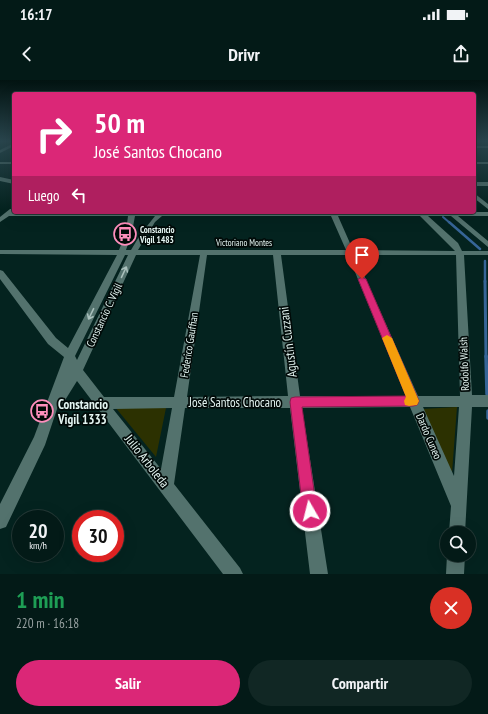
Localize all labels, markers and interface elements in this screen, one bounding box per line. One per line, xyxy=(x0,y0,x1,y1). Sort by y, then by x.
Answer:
text: 16:17 xyxy=(20,5,52,24)
icon: back xyxy=(16,43,38,65)
text: Drivr xyxy=(228,43,260,66)
icon: share xyxy=(450,43,472,65)
text: 50 m xyxy=(94,104,145,141)
icon: right xyxy=(28,108,80,160)
text: José Santos Chocano xyxy=(94,140,222,163)
icon: left xyxy=(68,184,90,206)
text: Luego xyxy=(28,186,60,205)
bus stop icon: Constancio Vigil 1483 xyxy=(112,221,138,247)
place label: Constancio Vigil 1483 xyxy=(139,224,175,245)
street label: Victoriano Montes xyxy=(215,237,272,248)
pin xyxy=(345,238,379,279)
icon: arrive xyxy=(351,244,373,266)
one-way arrow xyxy=(121,266,128,278)
street label: Constancio C. Vigil xyxy=(83,280,125,349)
street label: Agustín Cuzzani xyxy=(275,306,301,378)
one-way arrow xyxy=(87,308,94,320)
street label: Federico Gauffian xyxy=(177,311,201,379)
street label: Rodolfo Walsh xyxy=(456,337,472,391)
street label: José Santos Chocano xyxy=(188,394,282,411)
place label: Constancio Vigil 1333 xyxy=(57,396,108,428)
bus stop icon: Constancio Vigil 1333 xyxy=(29,398,55,424)
street label: Dardo Cuneo xyxy=(413,411,445,461)
street label: Julio Arboleda xyxy=(120,430,173,491)
position arrow xyxy=(289,490,331,532)
speed limit sign: 30 xyxy=(72,510,124,562)
text: 20 xyxy=(28,518,48,544)
map controls xyxy=(440,526,476,562)
button: search xyxy=(440,526,476,562)
text: km/h xyxy=(29,539,47,552)
text: 1 min xyxy=(16,584,64,615)
button: close xyxy=(430,587,472,629)
text: 220 m · 16:18 xyxy=(16,615,79,632)
button: Salir xyxy=(16,660,240,706)
button: Compartir xyxy=(248,660,472,706)

